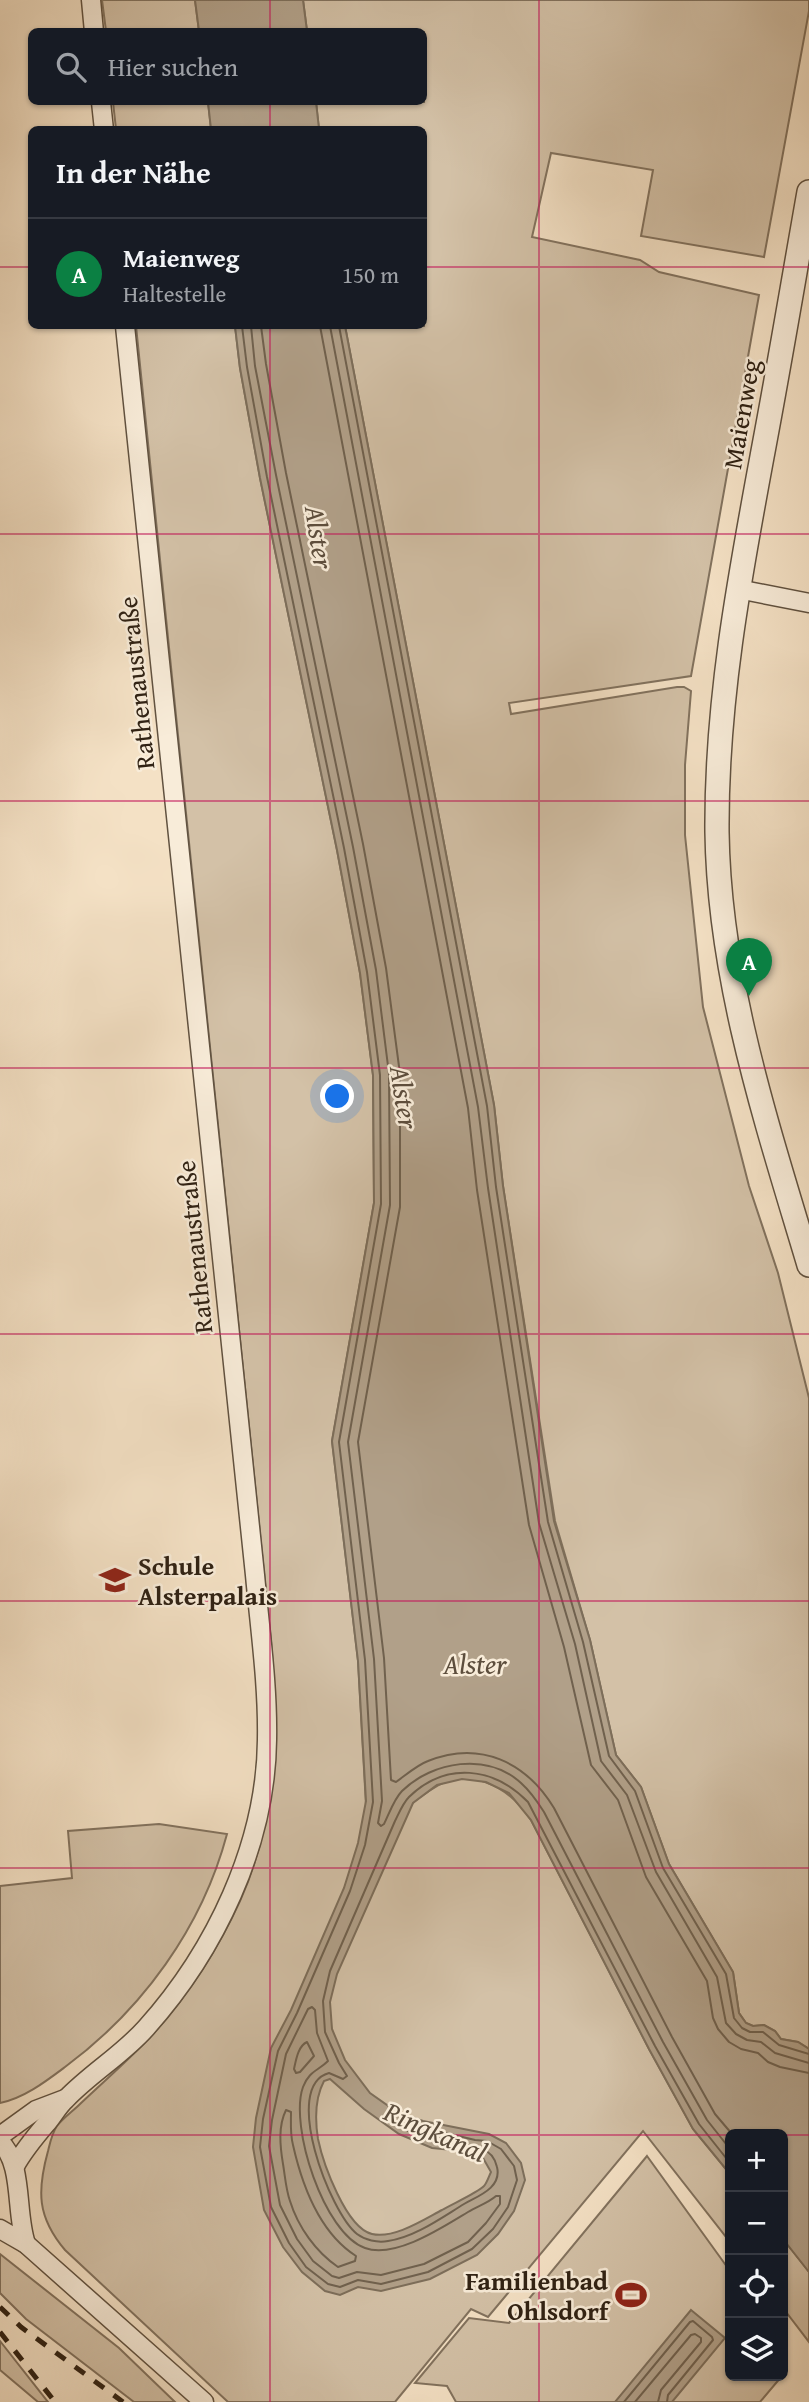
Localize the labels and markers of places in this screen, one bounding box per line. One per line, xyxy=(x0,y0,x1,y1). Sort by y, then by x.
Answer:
pin: A xyxy=(726,938,772,996)
place label: Schule Alsterpalais xyxy=(138,1546,277,1615)
school or university icon: Schule Alsterpalais xyxy=(98,1563,132,1597)
place label: Familienbad Ohlsdorf xyxy=(465,2261,611,2330)
sports icon: Familienbad Ohlsdorf xyxy=(614,2278,648,2312)

